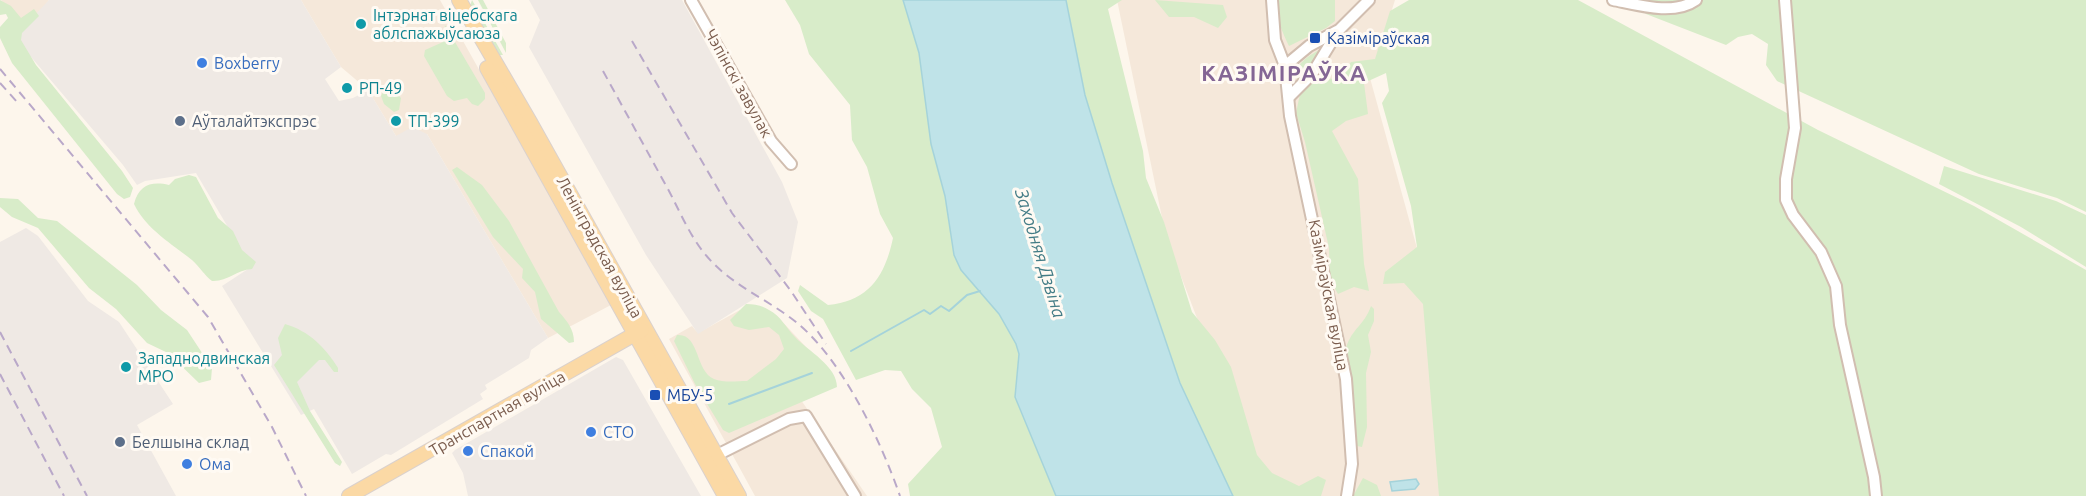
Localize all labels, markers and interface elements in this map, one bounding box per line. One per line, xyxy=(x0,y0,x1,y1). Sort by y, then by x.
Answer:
place label: Інтэрнат віцебскага аблспажыўсаюза xyxy=(373,6,518,42)
marker: Інтэрнат віцебскага аблспажыўсаюза xyxy=(354,17,368,31)
street label: Чэпінскі завулак xyxy=(702,26,776,140)
place label: Казіміраўская xyxy=(1327,29,1430,47)
marker: Казіміраўская xyxy=(1308,31,1322,45)
place label: Boxberry xyxy=(214,54,280,72)
marker: Boxberry xyxy=(195,56,209,70)
district label: КАЗІМІРАЎКА xyxy=(1201,60,1367,85)
place label: РП-49 xyxy=(359,79,402,97)
marker: РП-49 xyxy=(340,81,354,95)
place label: Аўталайтэкспрэс xyxy=(192,112,317,130)
place label: ТП-399 xyxy=(408,112,460,130)
marker: Аўталайтэкспрэс xyxy=(173,114,187,128)
marker: ТП-399 xyxy=(389,114,403,128)
street label: Ленінградская вуліца xyxy=(554,173,646,321)
water label: Заходняя Дзвіна xyxy=(1012,185,1070,320)
street label: Казіміраўская вуліца xyxy=(1306,218,1352,372)
place label: Западнодвинская МРО xyxy=(138,349,270,385)
marker: Западнодвинская МРО xyxy=(119,360,133,374)
street label: Транспартная вуліца xyxy=(426,367,568,459)
place label: МБУ-5 xyxy=(667,386,713,404)
marker: МБУ-5 xyxy=(648,388,662,402)
place label: СТО xyxy=(603,423,634,441)
marker: СТО xyxy=(584,425,598,439)
place label: Белшына склад xyxy=(132,433,249,451)
marker: Белшына склад xyxy=(113,435,127,449)
place label: Спакой xyxy=(480,442,534,460)
marker: Спакой xyxy=(461,444,475,458)
place label: Ома xyxy=(199,455,231,473)
marker: Ома xyxy=(180,457,194,471)

